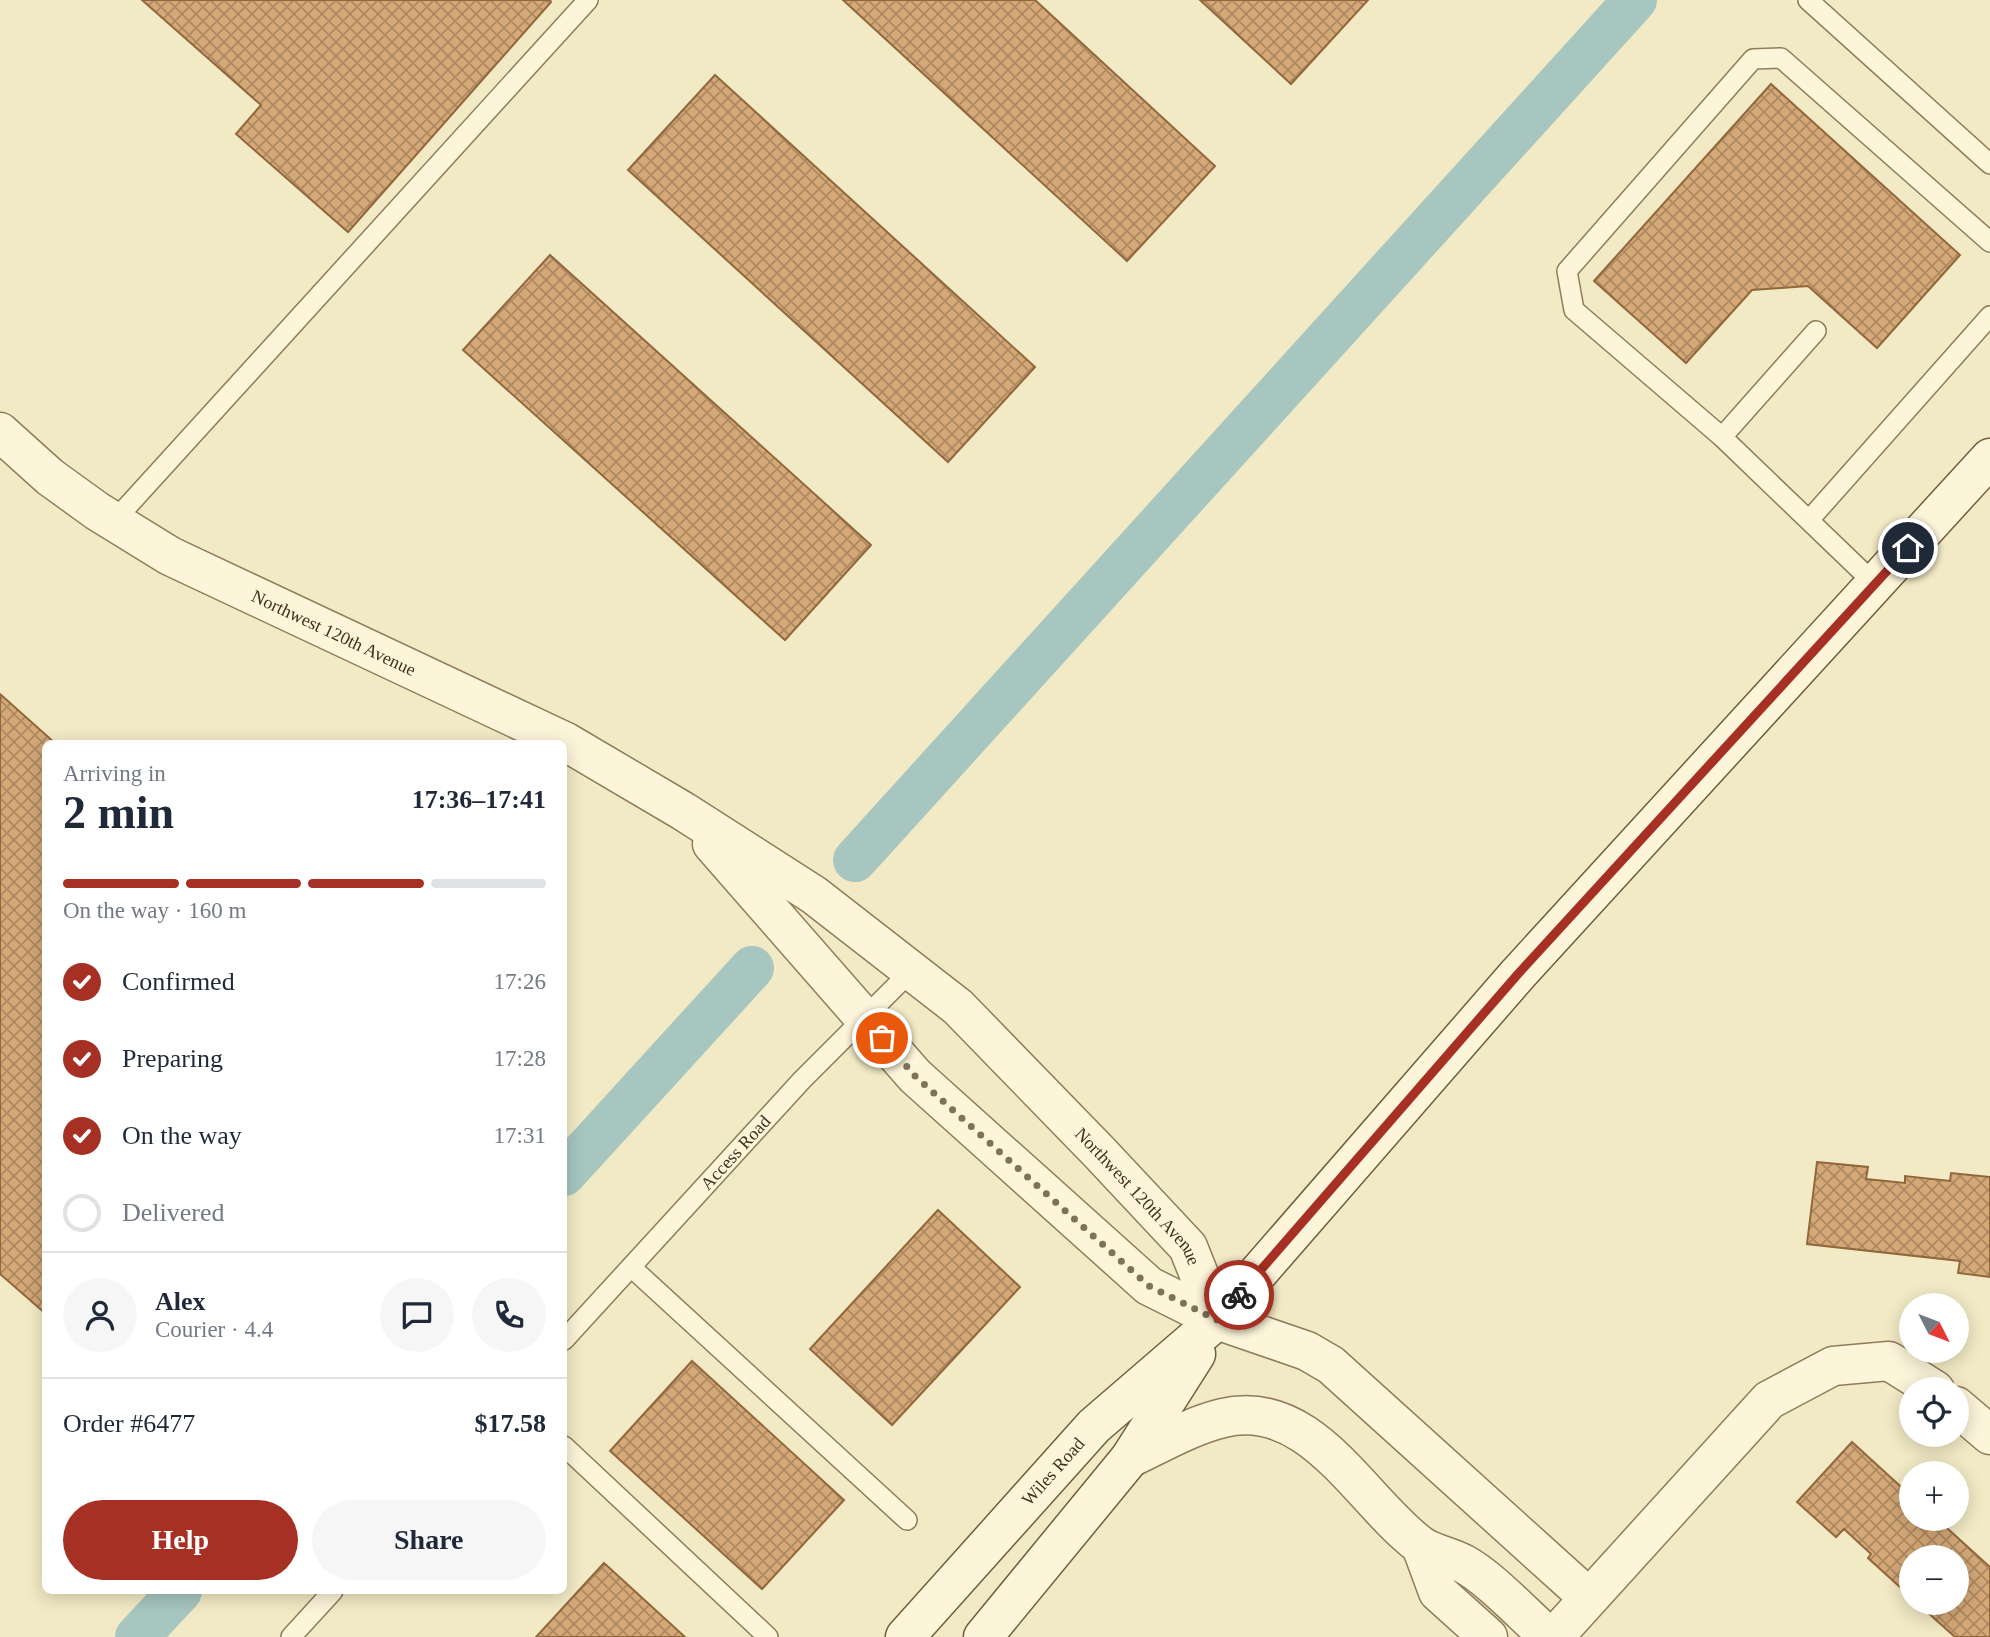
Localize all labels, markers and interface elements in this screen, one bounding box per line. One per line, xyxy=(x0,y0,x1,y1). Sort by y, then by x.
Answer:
pin xyxy=(1878,518,1938,578)
icon: home xyxy=(1889,529,1927,567)
street label: Northwest 120th Avenue xyxy=(249,586,419,680)
text: Arriving in xyxy=(63,761,166,786)
text: 17:36–17:41 xyxy=(412,785,546,814)
text: 2 min xyxy=(63,787,174,838)
text: On the way · 160 m xyxy=(63,898,246,923)
icon: check xyxy=(63,963,101,1001)
text: Confirmed xyxy=(122,967,235,996)
text: 17:26 xyxy=(494,969,546,994)
pin xyxy=(852,1008,912,1068)
icon: bag xyxy=(863,1019,901,1057)
icon: check xyxy=(63,1040,101,1078)
text: Preparing xyxy=(122,1044,223,1073)
text: 17:28 xyxy=(494,1046,546,1071)
street label: Access Road xyxy=(697,1111,774,1194)
icon: check xyxy=(63,1117,101,1155)
text: On the way xyxy=(122,1121,242,1150)
text: 17:31 xyxy=(494,1123,546,1148)
street label: Northwest 120th Avenue xyxy=(1071,1123,1204,1268)
text: Delivered xyxy=(122,1198,225,1227)
courier xyxy=(1204,1260,1274,1330)
icon: bike xyxy=(1220,1276,1258,1314)
button: person xyxy=(63,1278,137,1352)
button: chat xyxy=(380,1278,454,1352)
button: phone xyxy=(472,1278,546,1352)
text: Alex xyxy=(155,1287,206,1316)
north arrow xyxy=(1899,1293,1969,1363)
map controls xyxy=(1899,1293,1969,1615)
text: Courier · 4.4 xyxy=(155,1317,273,1342)
button: locate xyxy=(1899,1377,1969,1447)
text: Order #6477 xyxy=(63,1409,195,1438)
text: $17.58 xyxy=(475,1409,546,1438)
street label: Wiles Road xyxy=(1018,1434,1089,1510)
button: + xyxy=(1899,1461,1969,1531)
button: Help xyxy=(63,1500,298,1580)
button: Share xyxy=(312,1500,546,1580)
button: − xyxy=(1899,1545,1969,1615)

